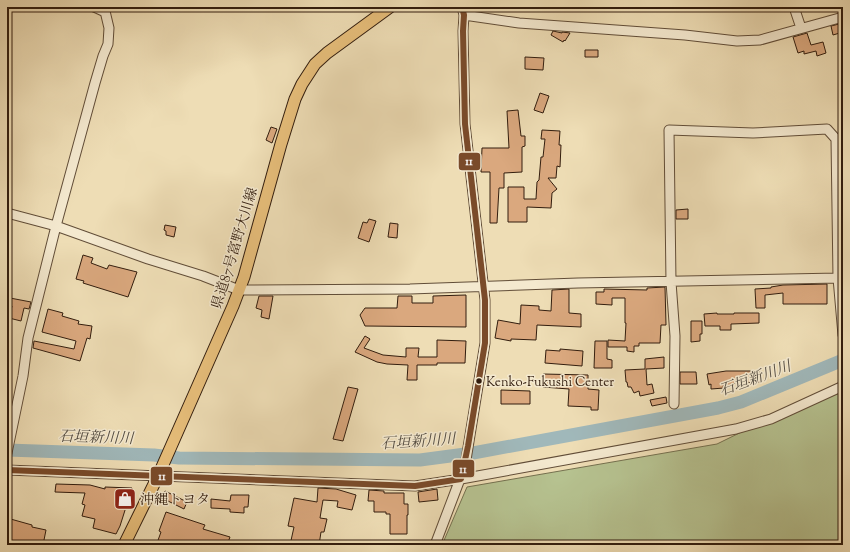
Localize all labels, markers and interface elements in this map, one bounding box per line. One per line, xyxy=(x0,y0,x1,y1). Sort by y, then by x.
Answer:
line badge: 11 xyxy=(458,152,481,171)
text: 11 xyxy=(464,154,473,170)
street label: 県道87号富野大川線 xyxy=(208,185,264,312)
water label: 石垣新川川 xyxy=(717,356,796,402)
place label: Kenko-Fukushi Center xyxy=(486,374,614,392)
marker: Kenko-Fukushi Center xyxy=(474,376,484,386)
water label: 石垣新川川 xyxy=(58,427,136,450)
water label: 石垣新川川 xyxy=(380,429,458,456)
line badge: 11 xyxy=(452,459,475,478)
text: 11 xyxy=(458,462,467,478)
line badge: 11 xyxy=(150,466,173,486)
text: 11 xyxy=(157,469,166,485)
shop icon: 沖縄トヨタ xyxy=(112,486,138,512)
place label: 沖縄トヨタ xyxy=(140,491,210,511)

